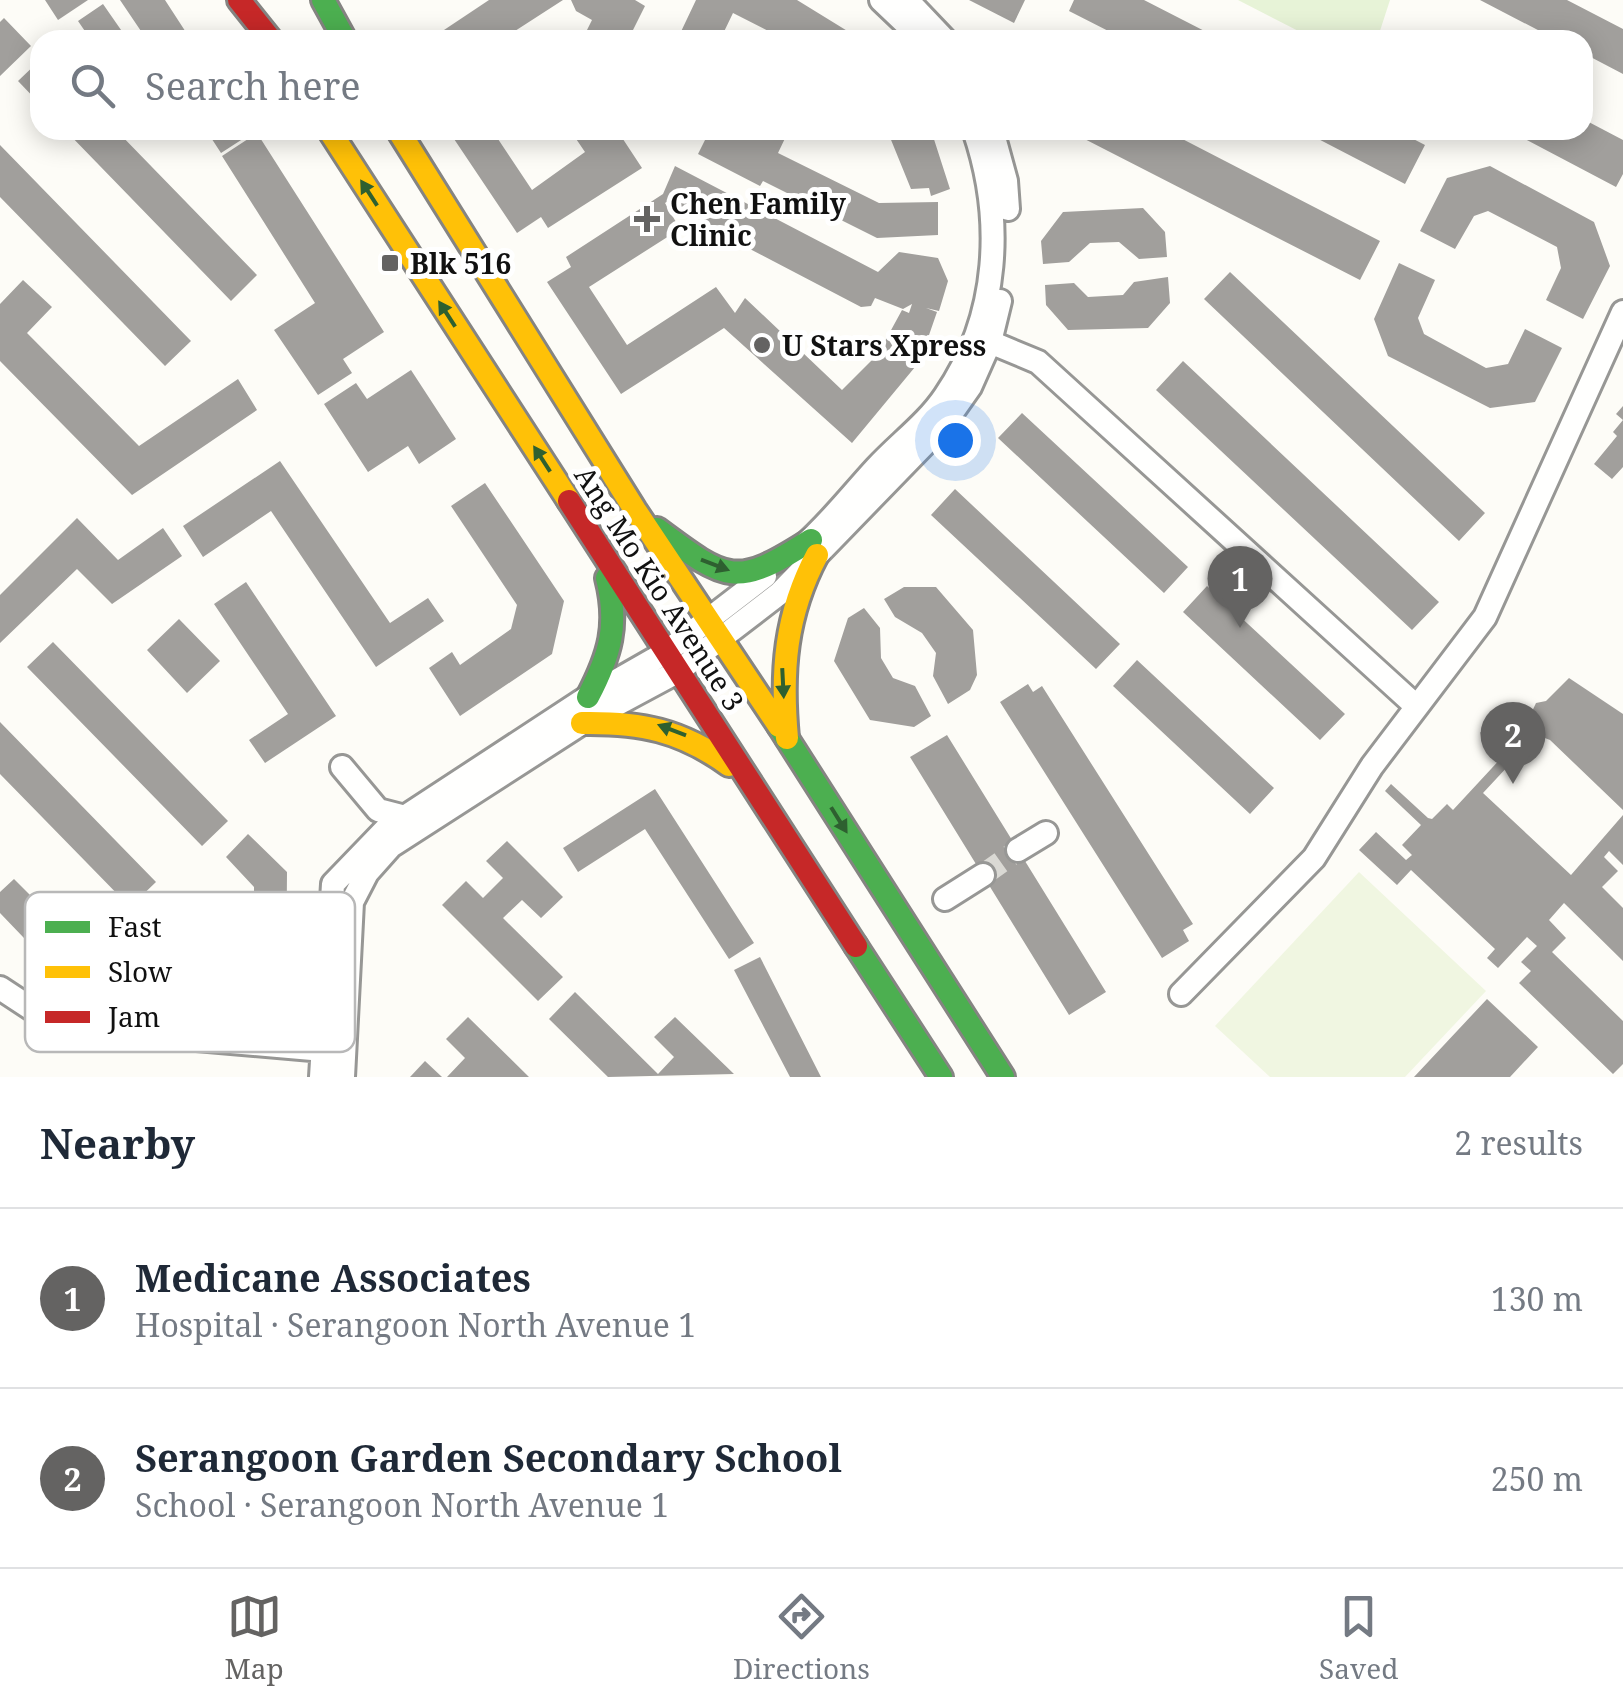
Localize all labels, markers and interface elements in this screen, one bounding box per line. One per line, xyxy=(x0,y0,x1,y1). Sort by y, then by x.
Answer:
search box xyxy=(30,30,1593,140)
icon: search xyxy=(65,58,120,113)
text: Search here xyxy=(145,59,361,111)
one-way arrow xyxy=(361,179,379,207)
place label: Chen Family Clinic xyxy=(670,184,847,254)
marker: Chen Family Clinic xyxy=(634,206,660,232)
place label: Blk 516 xyxy=(410,244,511,282)
marker: Blk 516 xyxy=(379,252,401,274)
one-way arrow xyxy=(438,300,456,327)
place label: U Stars Xpress xyxy=(782,326,986,364)
marker: U Stars Xpress xyxy=(751,334,773,356)
your location xyxy=(930,415,981,466)
one-way arrow xyxy=(533,446,552,473)
street label: Ang Mo Kio Avenue 3 xyxy=(566,458,754,718)
pin: 1 xyxy=(1208,546,1272,628)
one-way arrow xyxy=(700,557,730,573)
one-way arrow xyxy=(775,667,791,699)
pin: 2 xyxy=(1480,702,1546,784)
one-way arrow xyxy=(656,722,686,737)
one-way arrow xyxy=(830,806,848,834)
legend xyxy=(25,892,355,1052)
text: Fast xyxy=(108,907,162,945)
text: Slow xyxy=(108,952,173,990)
text: Jam xyxy=(107,997,160,1035)
text: Nearby xyxy=(40,1114,195,1171)
text: 2 results xyxy=(1454,1121,1583,1164)
text: Medicane Associates xyxy=(135,1251,531,1303)
text: 1 xyxy=(63,1277,82,1320)
text: 130 m xyxy=(1491,1277,1583,1320)
text: Hospital · Serangoon North Avenue 1 xyxy=(135,1303,696,1346)
text: Serangoon Garden Secondary School xyxy=(135,1431,842,1483)
text: 2 xyxy=(63,1457,82,1500)
text: 250 m xyxy=(1491,1457,1583,1500)
text: School · Serangoon North Avenue 1 xyxy=(135,1483,669,1526)
tab: Map xyxy=(225,1589,284,1687)
tab: Directions xyxy=(733,1589,870,1687)
tab: Saved xyxy=(1319,1589,1398,1687)

